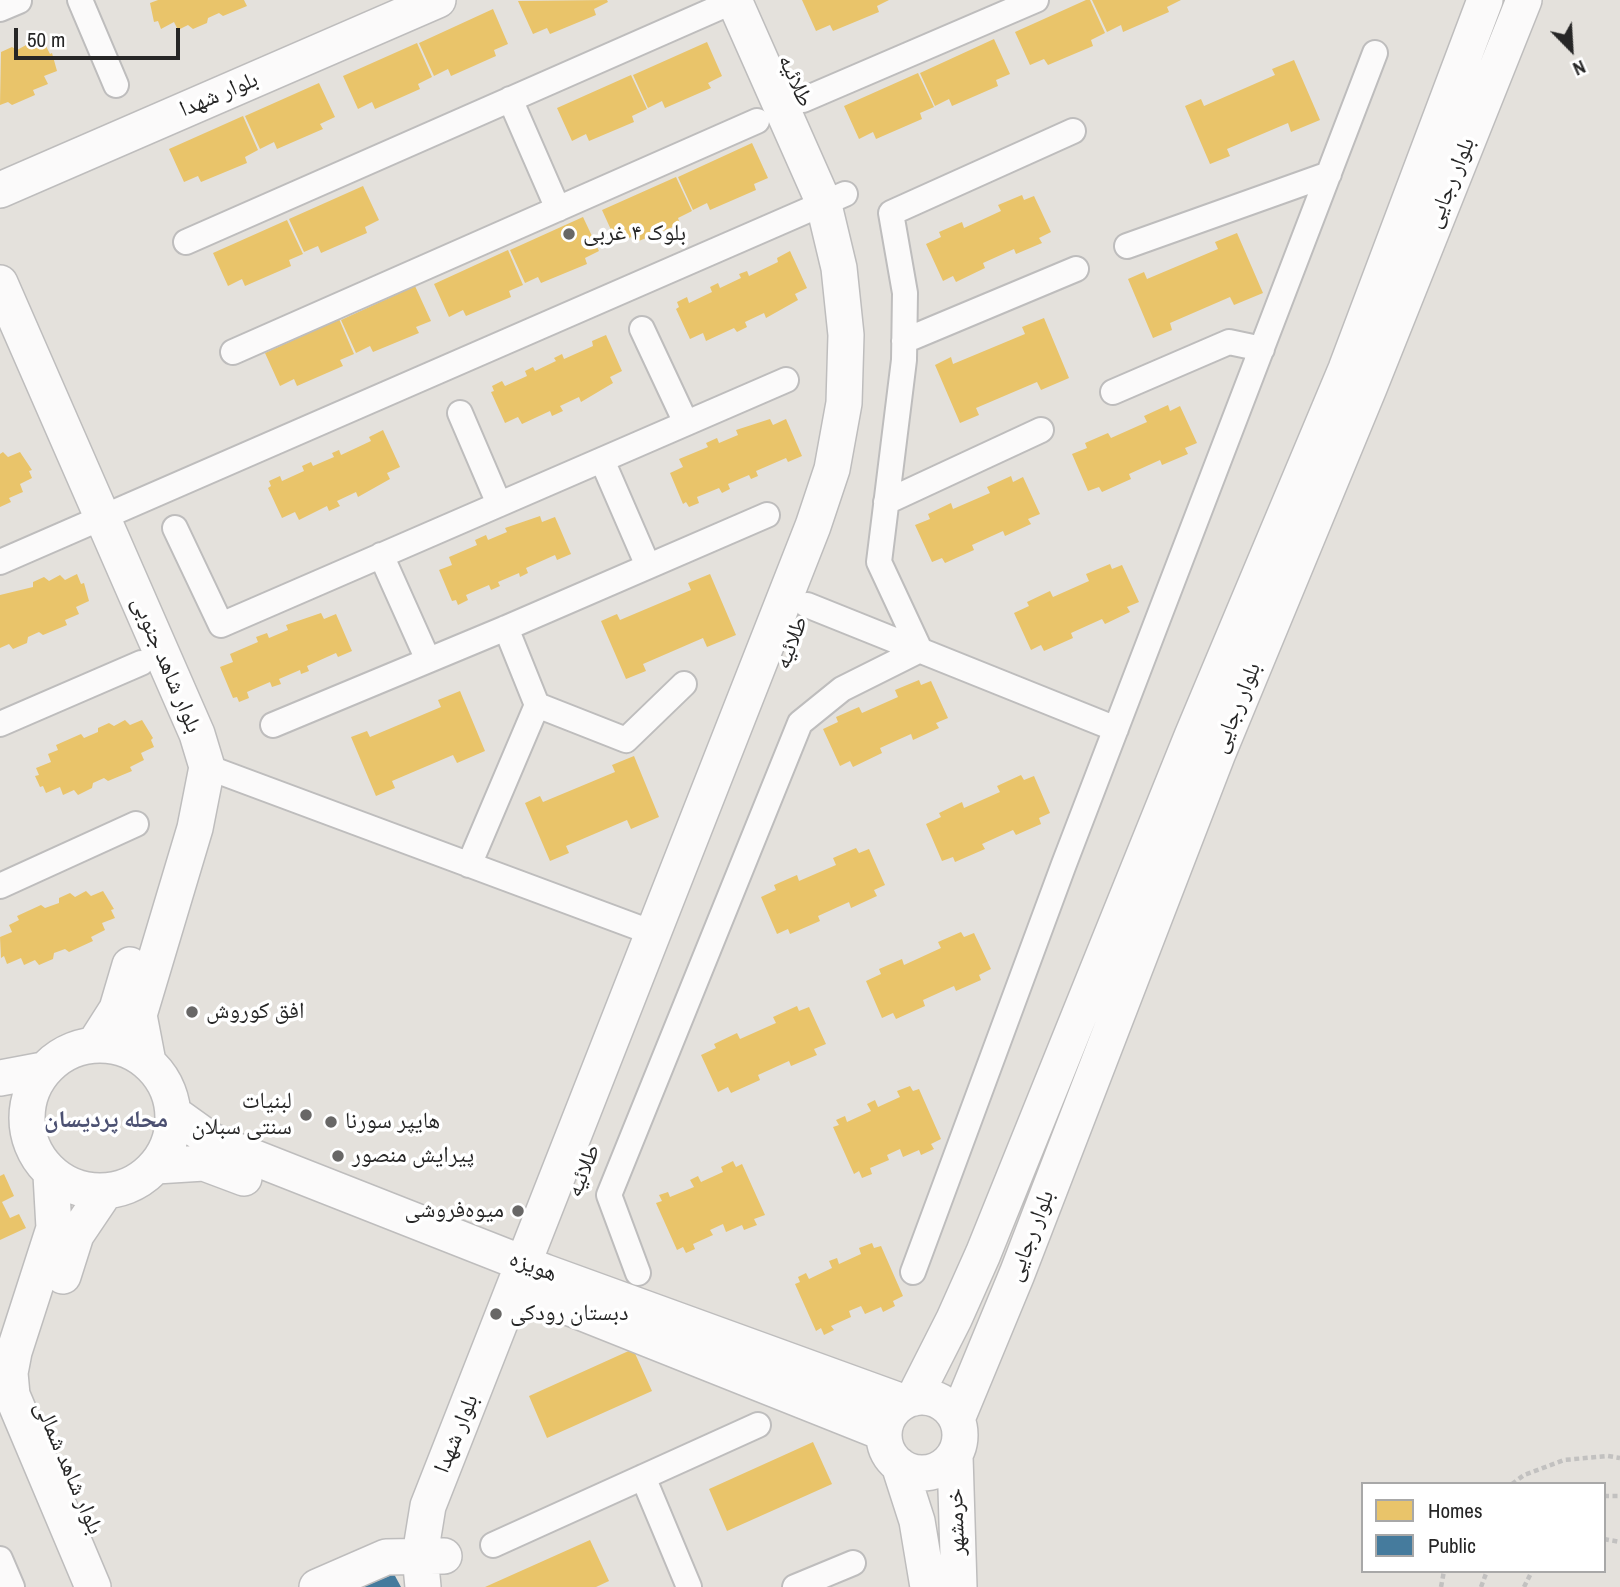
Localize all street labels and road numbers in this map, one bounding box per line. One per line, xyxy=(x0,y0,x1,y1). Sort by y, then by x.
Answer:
street label: طلائیه xyxy=(771,51,819,111)
street label: بلوار شهدا xyxy=(176,66,262,124)
street label: بلوار رجایی xyxy=(1420,134,1482,232)
street label: بلوار شاهد جنوبی xyxy=(125,593,207,737)
street label: طلائیه xyxy=(769,613,815,673)
street label: بلوار رجایی xyxy=(1206,659,1268,757)
street label: طلائیه xyxy=(561,1141,607,1201)
street label: بلوار رجایی xyxy=(1001,1187,1061,1285)
street label: هویزه xyxy=(505,1245,561,1289)
street label: بلوار شهدا xyxy=(429,1391,485,1477)
street label: بلوار شاهد شمالی xyxy=(28,1397,108,1539)
street label: خرمشهر xyxy=(942,1488,972,1556)

